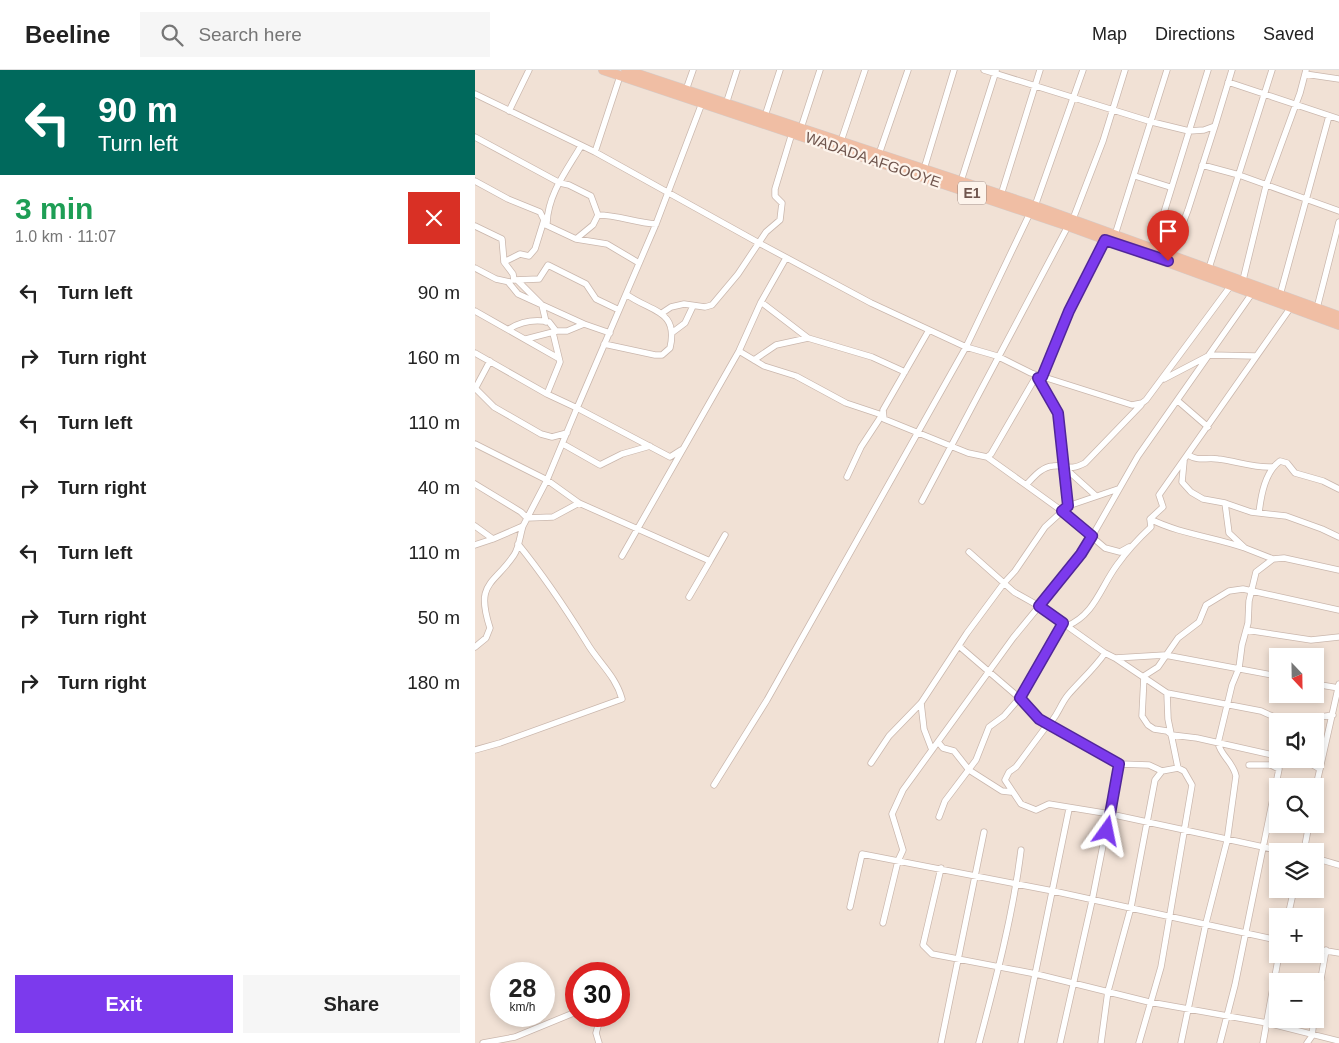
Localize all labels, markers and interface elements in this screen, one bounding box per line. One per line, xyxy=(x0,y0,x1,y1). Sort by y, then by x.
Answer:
search box xyxy=(140,12,490,57)
text: Beeline xyxy=(25,21,110,48)
icon: search xyxy=(158,21,186,49)
text: Search here xyxy=(198,24,302,45)
text: Map xyxy=(1092,24,1127,44)
text: Directions xyxy=(1155,24,1235,44)
text: Saved xyxy=(1263,24,1314,44)
icon: left xyxy=(15,90,80,155)
text: 90 m xyxy=(98,90,178,129)
street label: WADADA AFGOOYE xyxy=(803,128,943,191)
text: Turn left xyxy=(98,131,178,156)
road number: E1 xyxy=(958,182,986,204)
text: 3 min xyxy=(15,192,93,225)
button: close xyxy=(408,192,460,244)
pin xyxy=(1147,210,1189,261)
icon: arrive xyxy=(1154,217,1182,245)
text: 1.0 km · 11:07 xyxy=(15,228,116,245)
icon: left xyxy=(15,279,43,307)
text: Turn left xyxy=(58,282,133,303)
text: 90 m xyxy=(418,282,460,303)
icon: right xyxy=(15,344,43,372)
text: Turn right xyxy=(58,347,146,368)
text: 160 m xyxy=(407,347,460,368)
icon: left xyxy=(15,409,43,437)
text: Turn left xyxy=(58,412,133,433)
text: 110 m xyxy=(409,412,460,433)
icon: right xyxy=(15,474,43,502)
text: Turn right xyxy=(58,477,146,498)
text: 40 m xyxy=(418,477,460,498)
icon: left xyxy=(15,539,43,567)
text: Turn left xyxy=(58,542,133,563)
text: 110 m xyxy=(409,542,460,563)
icon: right xyxy=(15,604,43,632)
text: Turn right xyxy=(58,607,146,628)
text: 50 m xyxy=(418,607,460,628)
north arrow xyxy=(1269,648,1324,702)
map controls xyxy=(1269,648,1324,1028)
icon: right xyxy=(15,669,43,697)
text: Turn right xyxy=(58,672,146,693)
text: 180 m xyxy=(407,672,460,693)
button: sound xyxy=(1269,713,1324,768)
button: search xyxy=(1269,778,1324,833)
position arrow xyxy=(1080,804,1132,856)
button: layers xyxy=(1269,843,1324,898)
button: + xyxy=(1269,908,1324,963)
speed limit sign: 30 xyxy=(565,962,630,1027)
button: − xyxy=(1269,973,1324,1028)
text: 28 xyxy=(509,974,536,1002)
button: Exit xyxy=(15,975,233,1033)
button: Share xyxy=(243,975,460,1033)
text: km/h xyxy=(509,1000,536,1014)

